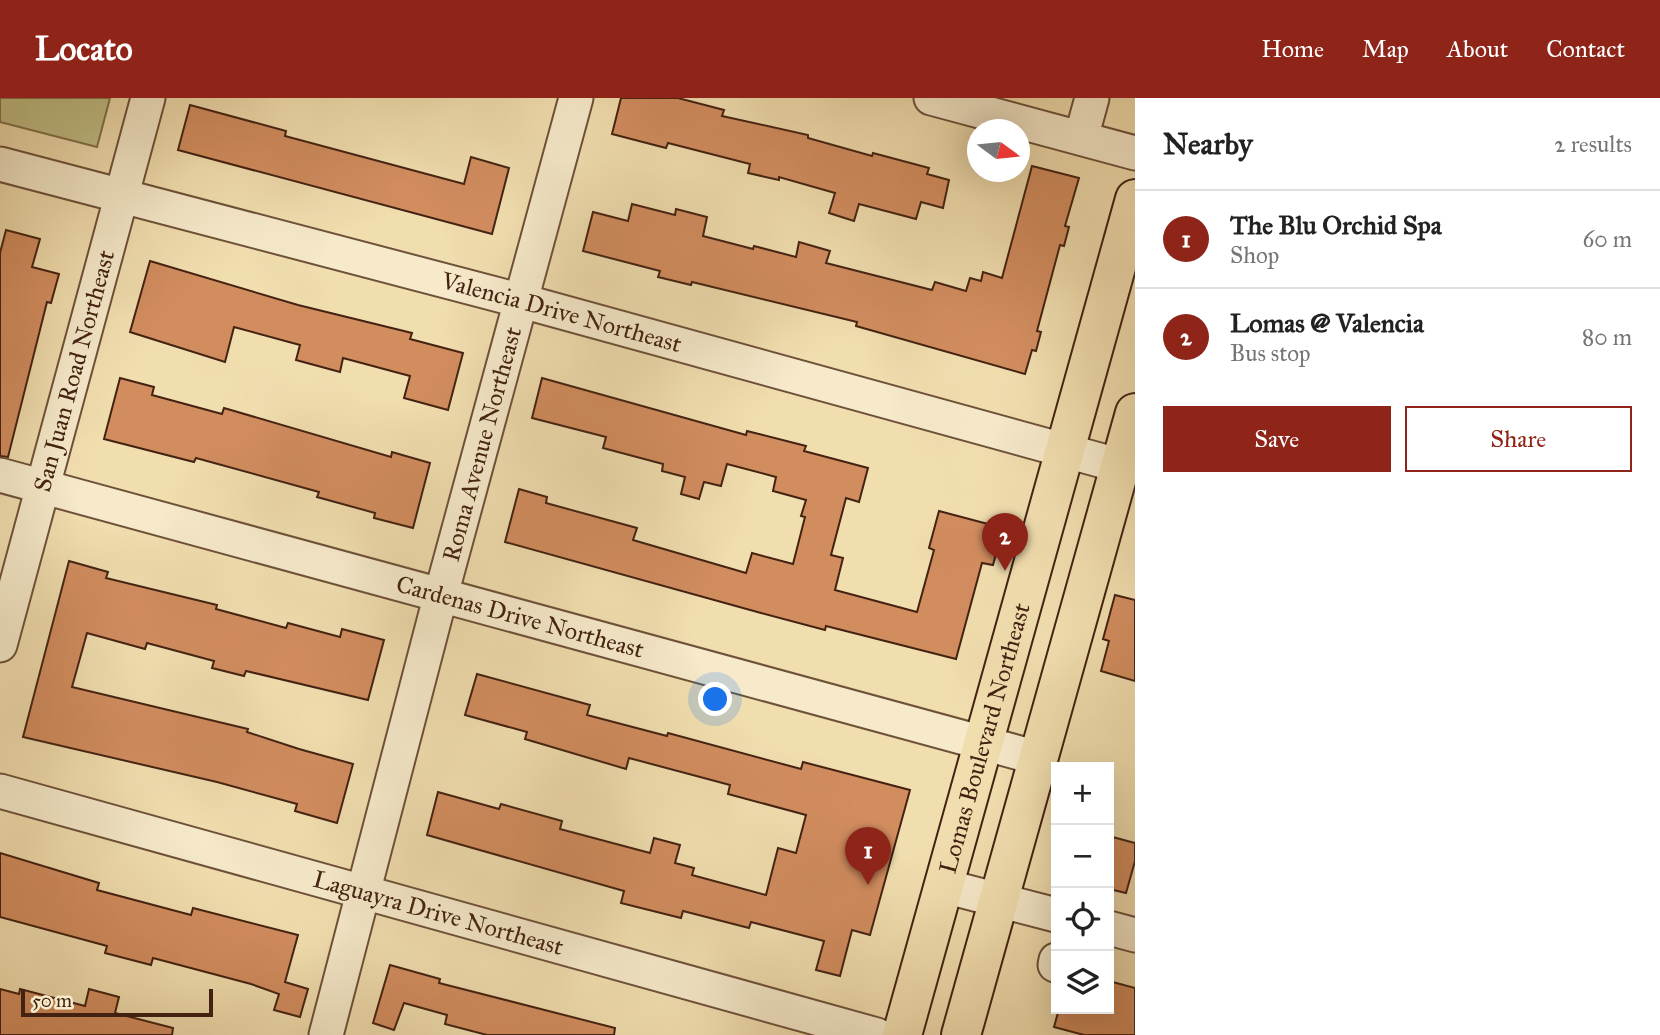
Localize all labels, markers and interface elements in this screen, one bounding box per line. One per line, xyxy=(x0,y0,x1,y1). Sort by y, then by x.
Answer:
text: Locato xyxy=(35,29,133,69)
text: Home xyxy=(1261,34,1324,64)
text: Map xyxy=(1362,34,1409,64)
text: About xyxy=(1447,34,1508,64)
text: Contact xyxy=(1546,34,1625,64)
north arrow xyxy=(967,119,1030,182)
text: Nearby xyxy=(1163,126,1253,162)
text: 2 results xyxy=(1554,130,1632,158)
text: The Blu Orchid Spa xyxy=(1230,209,1442,241)
text: 1 xyxy=(1181,225,1191,253)
text: 60 m xyxy=(1583,225,1632,253)
text: Shop xyxy=(1230,241,1279,269)
street label: San Juan Road Northeast xyxy=(27,246,121,495)
street label: Valencia Drive Northeast xyxy=(438,265,686,359)
text: Lomas @ Valencia xyxy=(1230,307,1424,339)
street label: Roma Avenue Northeast xyxy=(436,323,528,565)
text: 2 xyxy=(1180,323,1192,351)
text: 80 m xyxy=(1582,323,1632,351)
text: Bus stop xyxy=(1230,339,1311,367)
button: Save xyxy=(1163,406,1391,472)
button: Share xyxy=(1405,406,1632,472)
pin: 2 xyxy=(982,513,1028,571)
street label: Cardenas Drive Northeast xyxy=(393,569,648,665)
street label: Lomas Boulevard Northeast xyxy=(933,599,1037,877)
your location xyxy=(698,682,732,716)
map controls xyxy=(1051,762,1114,1014)
button: + xyxy=(1051,762,1114,825)
button: − xyxy=(1051,825,1114,888)
pin: 1 xyxy=(845,827,891,885)
street label: Laguayra Drive Northeast xyxy=(310,864,567,962)
button: locate xyxy=(1051,888,1114,951)
button: layers xyxy=(1051,951,1114,1014)
scale bar xyxy=(21,986,214,1018)
text: 50 m xyxy=(32,989,72,1012)

